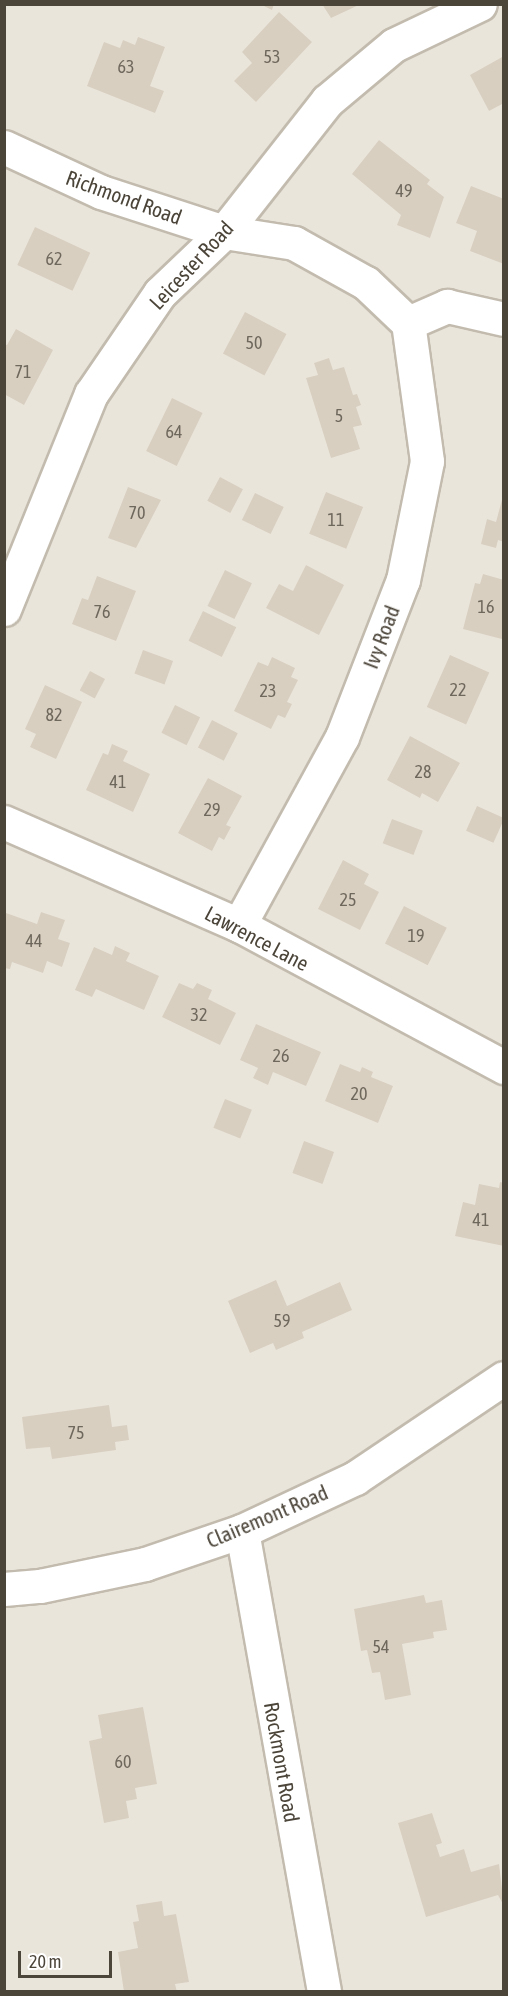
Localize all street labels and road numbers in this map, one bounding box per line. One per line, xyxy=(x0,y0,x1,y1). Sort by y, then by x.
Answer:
street label: Richmond Road xyxy=(63,164,185,230)
street label: Leicester Road xyxy=(144,216,238,314)
street label: Ivy Road xyxy=(357,602,405,672)
street label: Lawrence Lane xyxy=(201,900,313,976)
street label: Clairemont Road xyxy=(202,1479,332,1553)
street label: Rockmont Road xyxy=(259,1700,305,1824)

